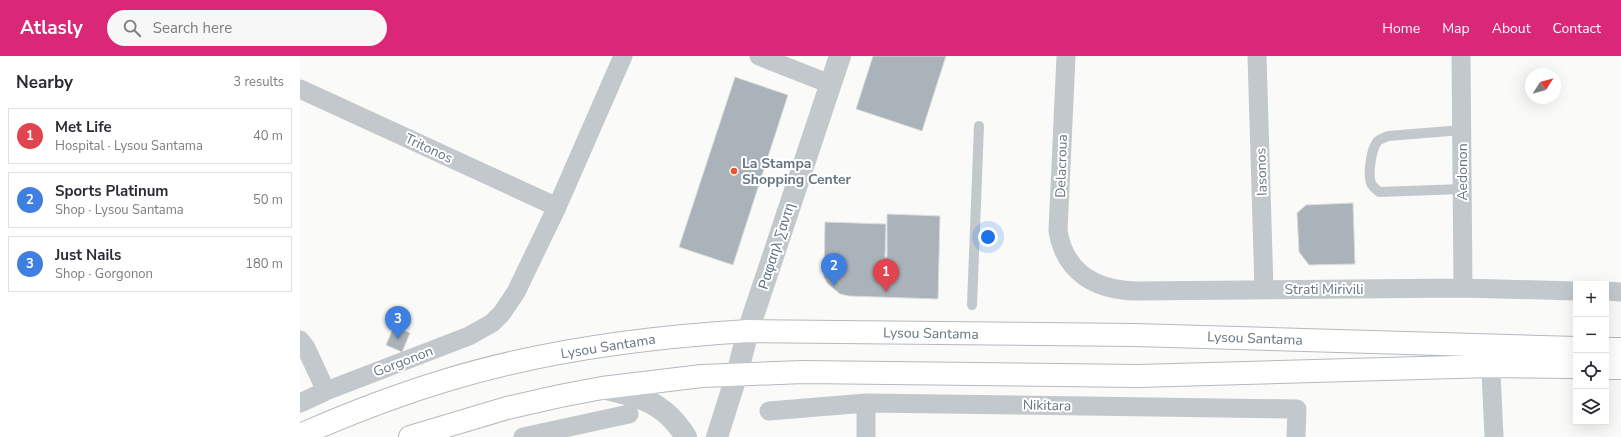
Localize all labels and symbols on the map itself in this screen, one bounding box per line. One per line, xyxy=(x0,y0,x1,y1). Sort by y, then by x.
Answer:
north arrow xyxy=(1525,68,1561,104)
street label: Tritonos xyxy=(402,129,456,168)
street label: Delacroua xyxy=(1051,134,1072,198)
street label: Aedonon xyxy=(1453,143,1472,201)
street label: Iasonos xyxy=(1251,147,1272,196)
place label: La Stampa Shopping Center xyxy=(742,154,852,189)
marker: La Stampa Shopping Center xyxy=(729,166,739,176)
street label: Ραφαηλ Σαντη xyxy=(754,201,799,292)
your location xyxy=(978,227,998,247)
pin: 2 xyxy=(821,253,847,286)
pin: 1 xyxy=(873,259,899,292)
street label: Strati Mirivili xyxy=(1285,280,1363,299)
pin: 3 xyxy=(385,306,411,339)
street label: Lysou Santama xyxy=(883,323,979,344)
street label: Lysou Santama xyxy=(1207,327,1303,350)
street label: Lysou Santama xyxy=(559,330,657,363)
street label: Gorgonon xyxy=(371,341,436,382)
street label: Nikitara xyxy=(1023,396,1071,415)

